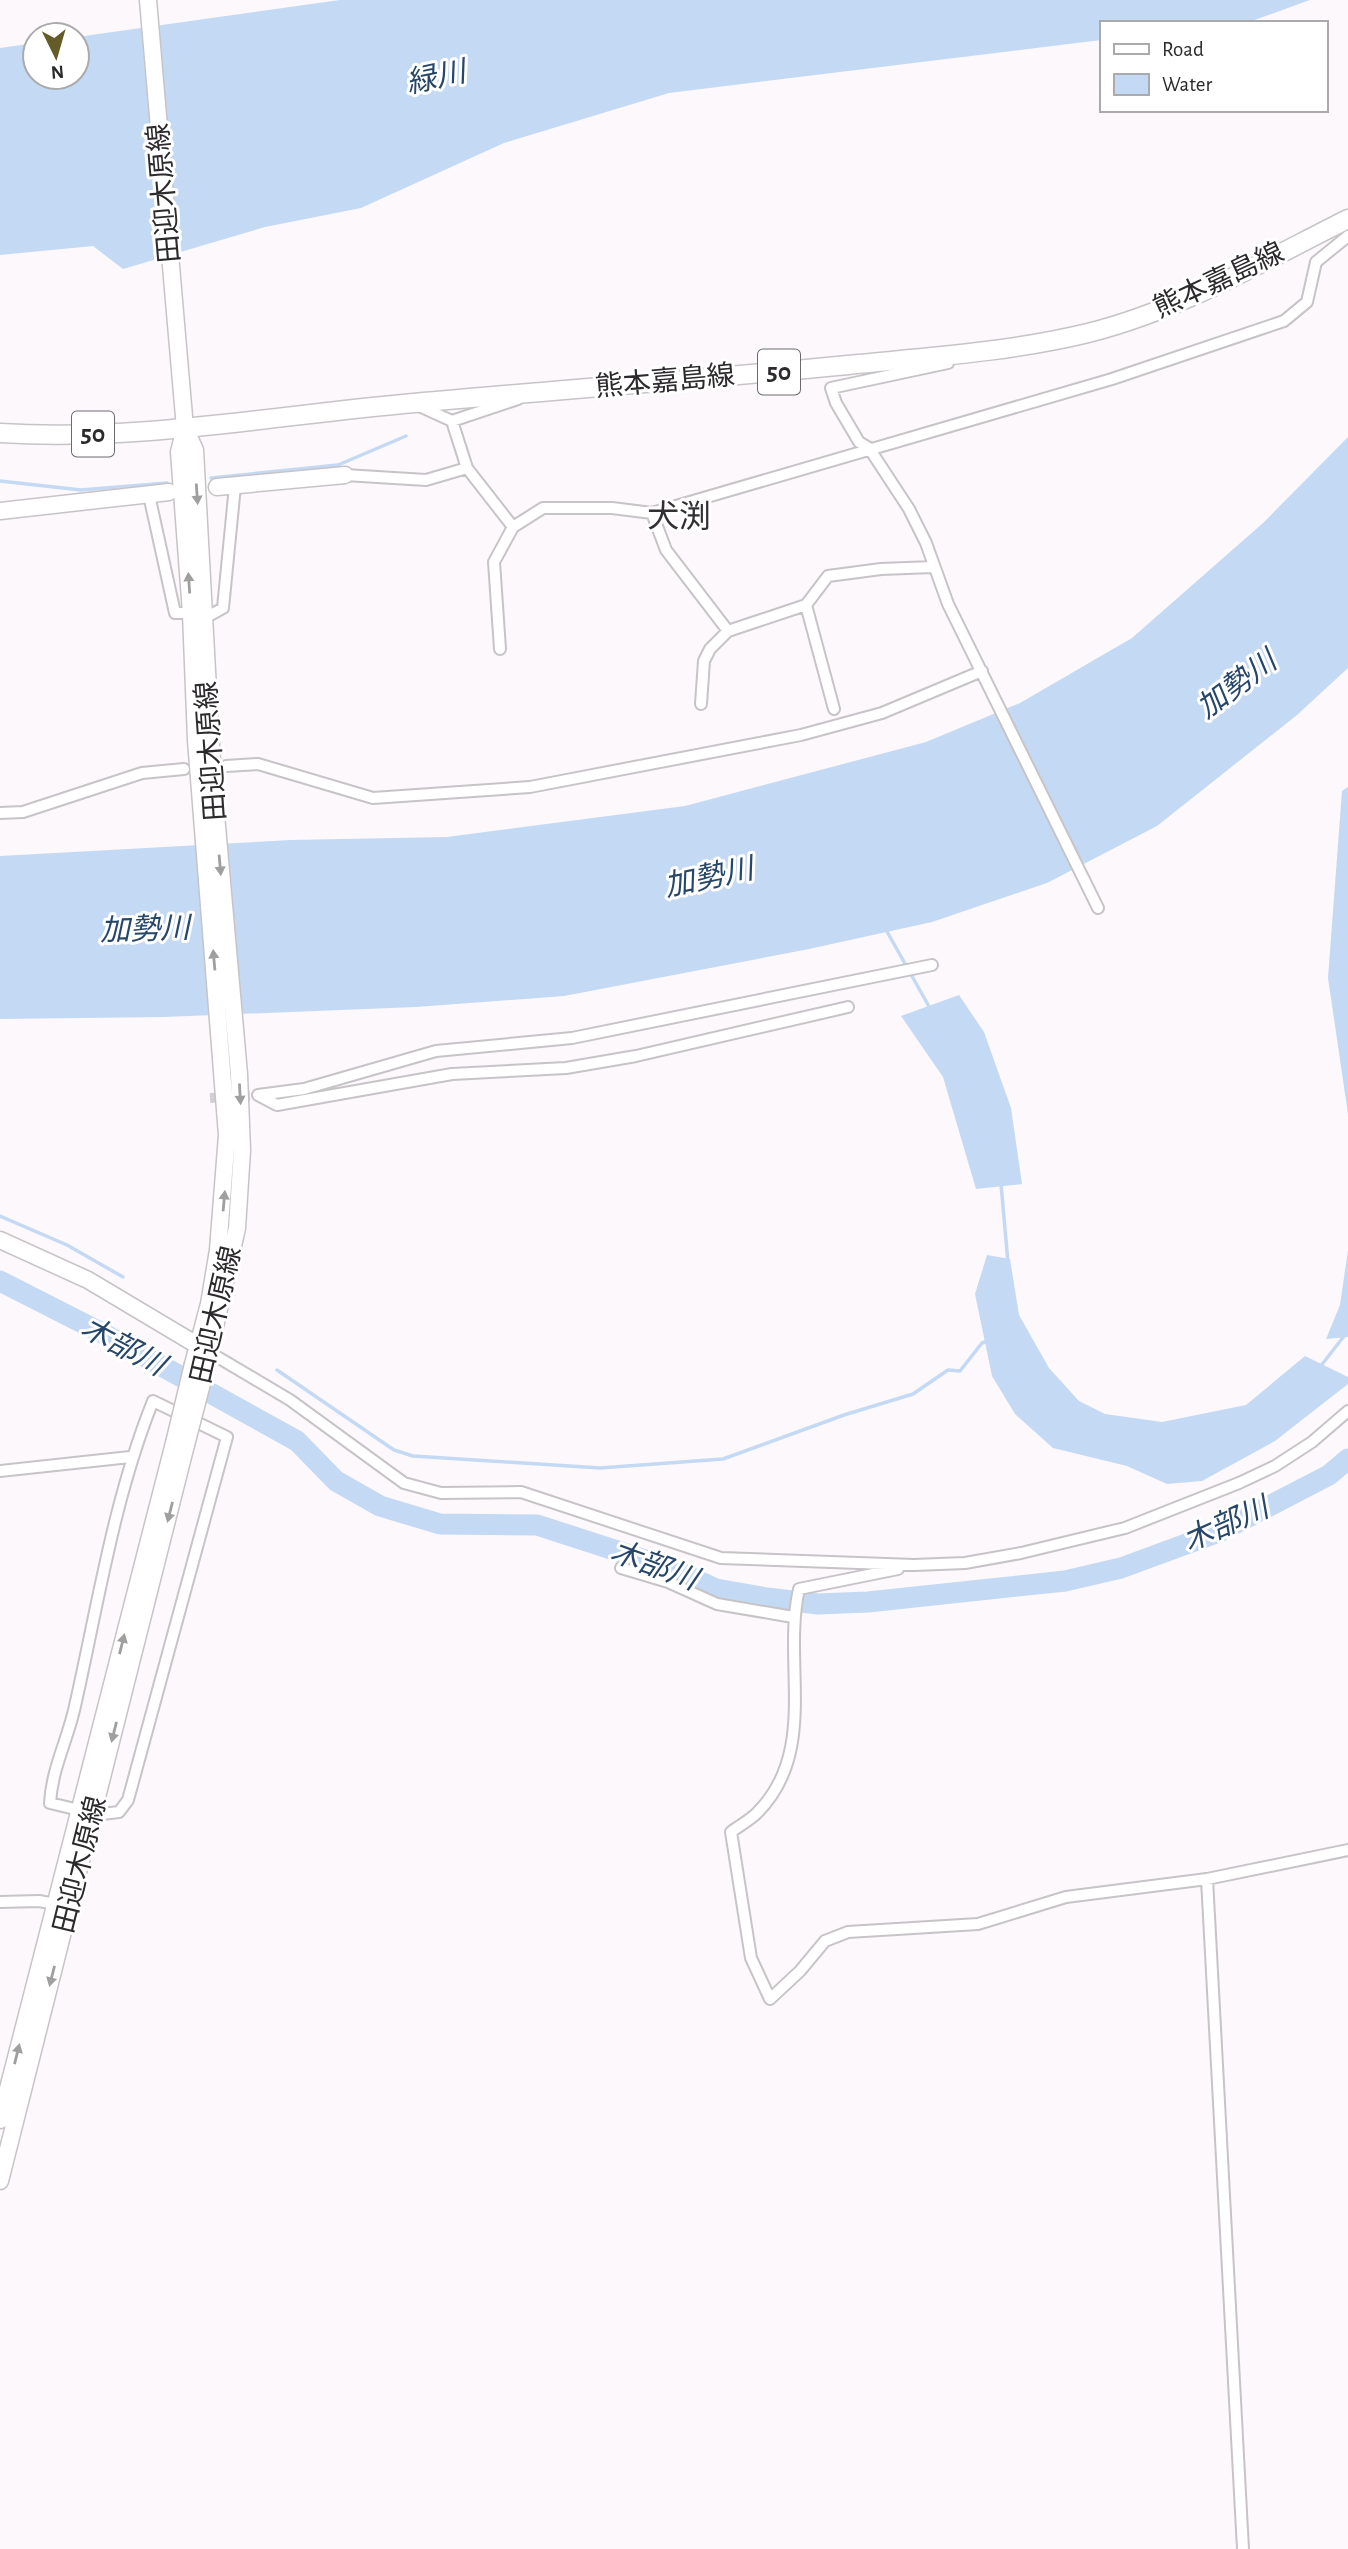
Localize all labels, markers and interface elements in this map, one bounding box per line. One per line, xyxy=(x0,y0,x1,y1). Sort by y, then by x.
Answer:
north arrow xyxy=(21,21,91,91)
legend xyxy=(1100,21,1327,112)
text: Road xyxy=(1162,39,1204,60)
water label: 緑川 xyxy=(403,55,471,99)
text: N xyxy=(50,61,65,81)
text: Water xyxy=(1162,74,1212,95)
street label: 田迎木原線 xyxy=(143,122,185,264)
street label: 熊本嘉島線 xyxy=(1149,237,1288,323)
road number: 50 xyxy=(758,350,800,394)
street label: 熊本嘉島線 xyxy=(594,360,736,402)
road number: 50 xyxy=(72,412,114,456)
one-way arrow xyxy=(192,483,203,505)
district label: 犬渕 xyxy=(647,500,711,533)
one-way arrow xyxy=(183,572,194,594)
water label: 加勢川 xyxy=(1191,643,1284,724)
street label: 田迎木原線 xyxy=(191,680,231,822)
water label: 加勢川 xyxy=(661,851,759,902)
one-way arrow xyxy=(215,854,226,876)
water label: 加勢川 xyxy=(99,911,193,947)
one-way arrow xyxy=(208,949,219,971)
one-way arrow xyxy=(235,1083,246,1105)
one-way arrow xyxy=(219,1189,230,1211)
street label: 田迎木原線 xyxy=(186,1243,246,1386)
water label: 木部川 xyxy=(76,1311,173,1383)
water label: 木部川 xyxy=(1178,1490,1276,1557)
one-way arrow xyxy=(164,1501,175,1523)
water label: 木部川 xyxy=(607,1535,705,1597)
one-way arrow xyxy=(117,1633,128,1655)
one-way arrow xyxy=(108,1721,119,1743)
street label: 田迎木原線 xyxy=(49,1793,112,1936)
one-way arrow xyxy=(46,1966,57,1988)
one-way arrow xyxy=(12,2043,23,2065)

